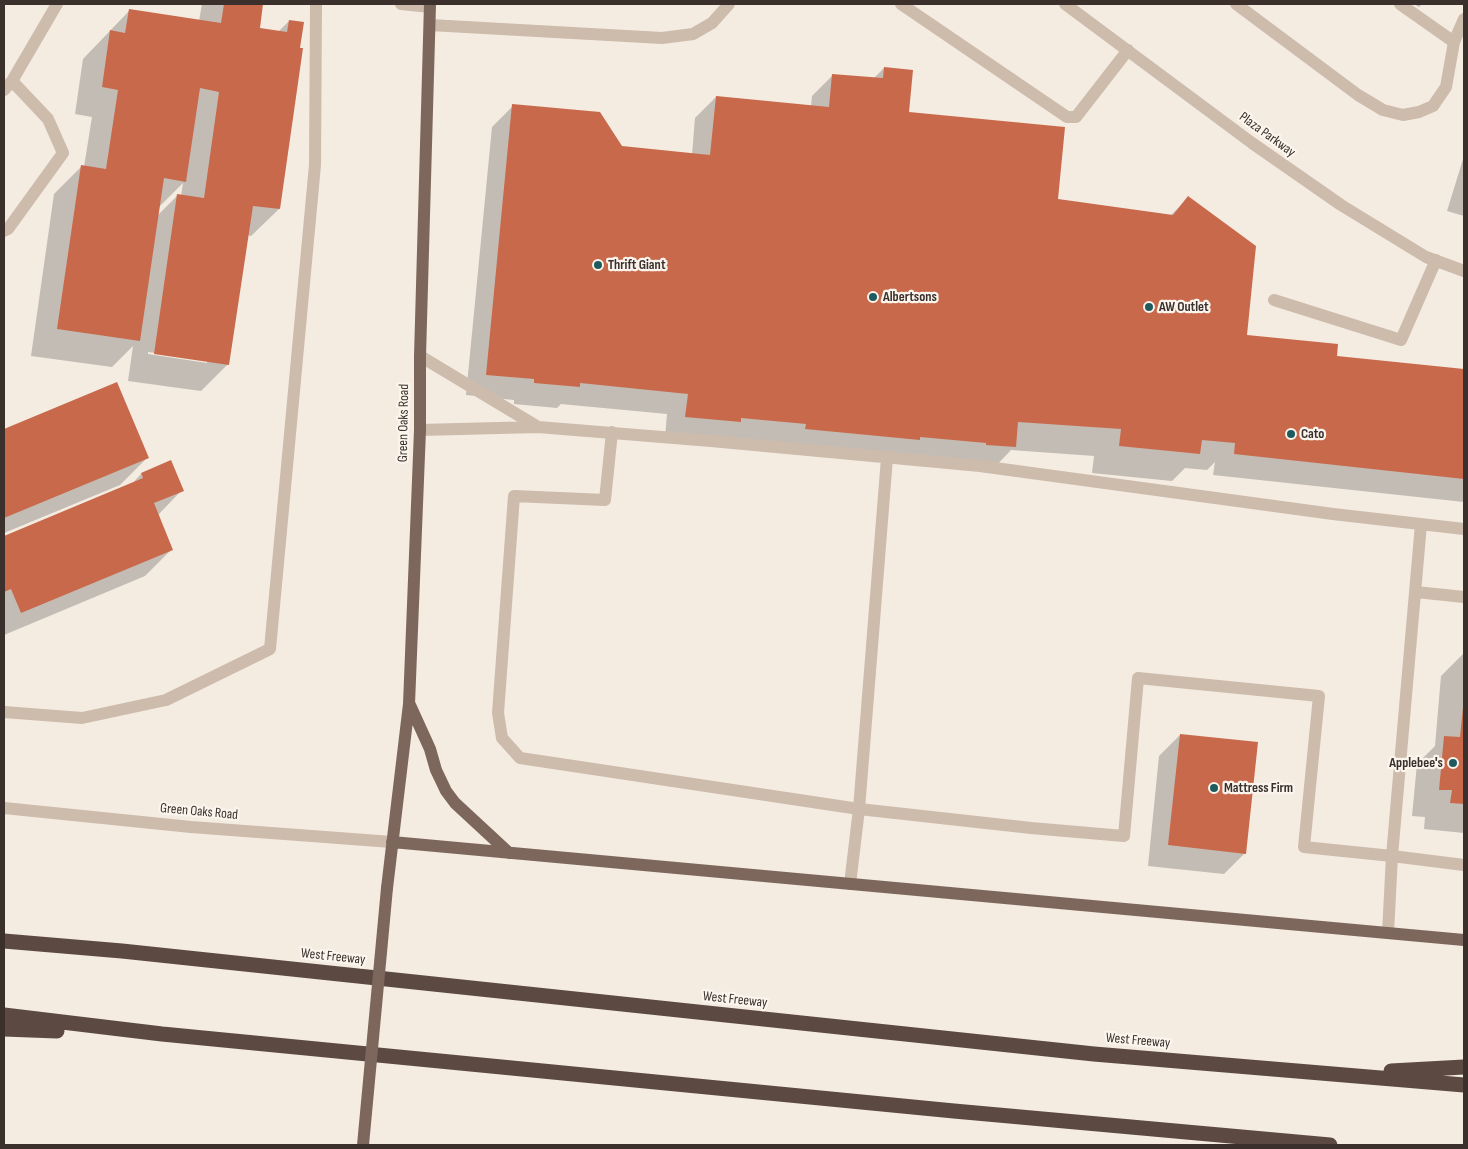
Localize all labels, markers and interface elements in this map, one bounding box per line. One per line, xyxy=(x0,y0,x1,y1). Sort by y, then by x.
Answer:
street label: Plaza Parkway xyxy=(1236,109,1298,161)
place label: Thrift Giant xyxy=(608,257,666,273)
marker: Thrift Giant xyxy=(592,259,604,271)
place label: Albertsons xyxy=(883,289,937,305)
marker: Albertsons xyxy=(867,291,879,303)
place label: AW Outlet xyxy=(1159,299,1209,315)
marker: AW Outlet xyxy=(1143,301,1155,313)
street label: Green Oaks Road xyxy=(395,384,413,462)
place label: Cato xyxy=(1301,426,1324,442)
marker: Cato xyxy=(1285,428,1297,440)
place label: Applebee's xyxy=(1389,755,1443,771)
marker: Applebee's xyxy=(1447,757,1459,769)
place label: Mattress Firm xyxy=(1224,780,1293,796)
marker: Mattress Firm xyxy=(1208,782,1220,794)
street label: Green Oaks Road xyxy=(159,800,239,824)
street label: West Freeway xyxy=(300,945,366,969)
street label: West Freeway xyxy=(702,988,768,1012)
street label: West Freeway xyxy=(1105,1030,1171,1052)

